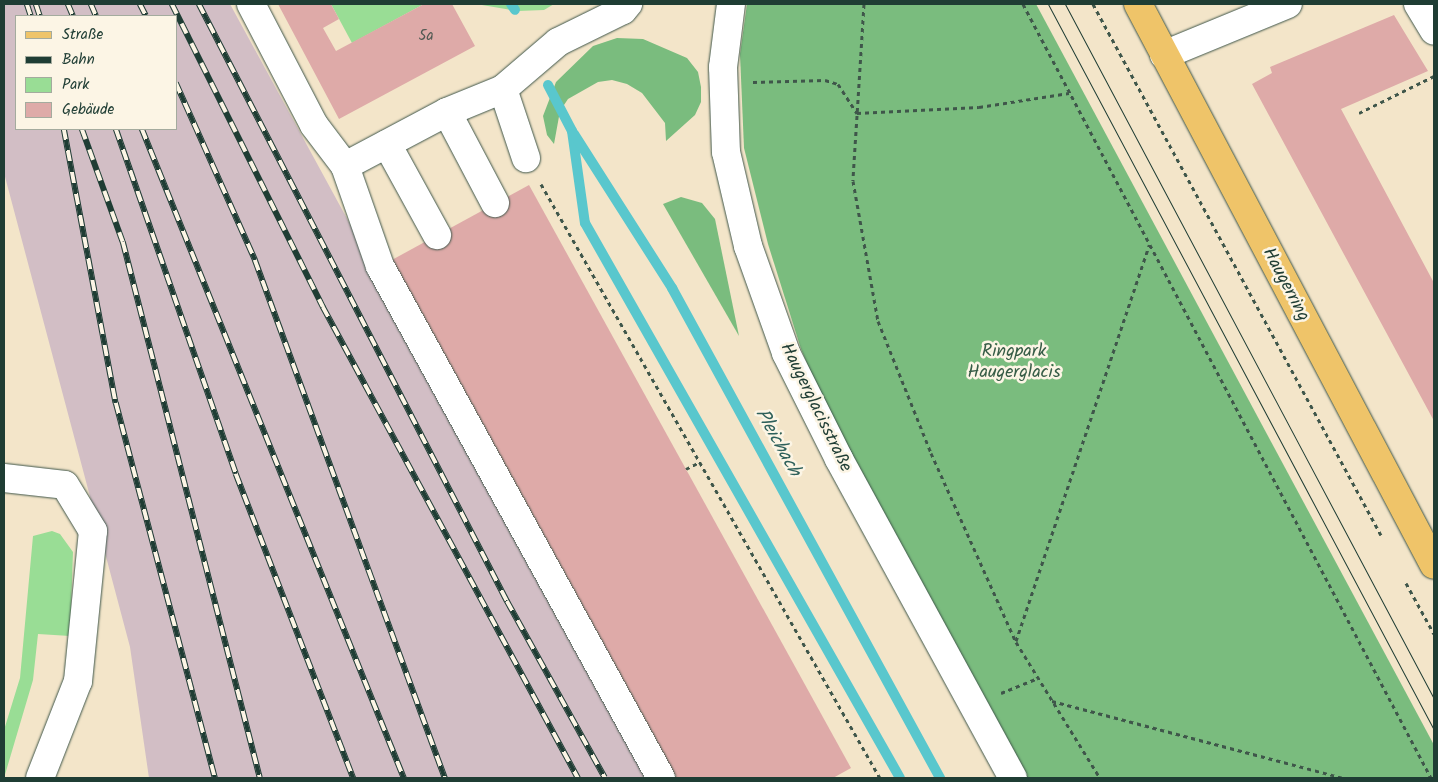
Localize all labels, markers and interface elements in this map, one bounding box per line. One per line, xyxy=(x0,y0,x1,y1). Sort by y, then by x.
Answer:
legend xyxy=(15,15,178,130)
text: Straße xyxy=(62,23,103,47)
house number: 5a xyxy=(418,28,434,46)
text: Bahn xyxy=(62,48,95,72)
text: Park xyxy=(62,73,89,97)
text: Gebäude xyxy=(62,98,114,122)
street label: Haugerring xyxy=(1257,245,1313,325)
street label: Haugerglacisstraße xyxy=(774,340,856,476)
park label: Ringpark Haugerglacis xyxy=(967,342,1061,384)
water label: Pleichach xyxy=(749,405,805,481)

